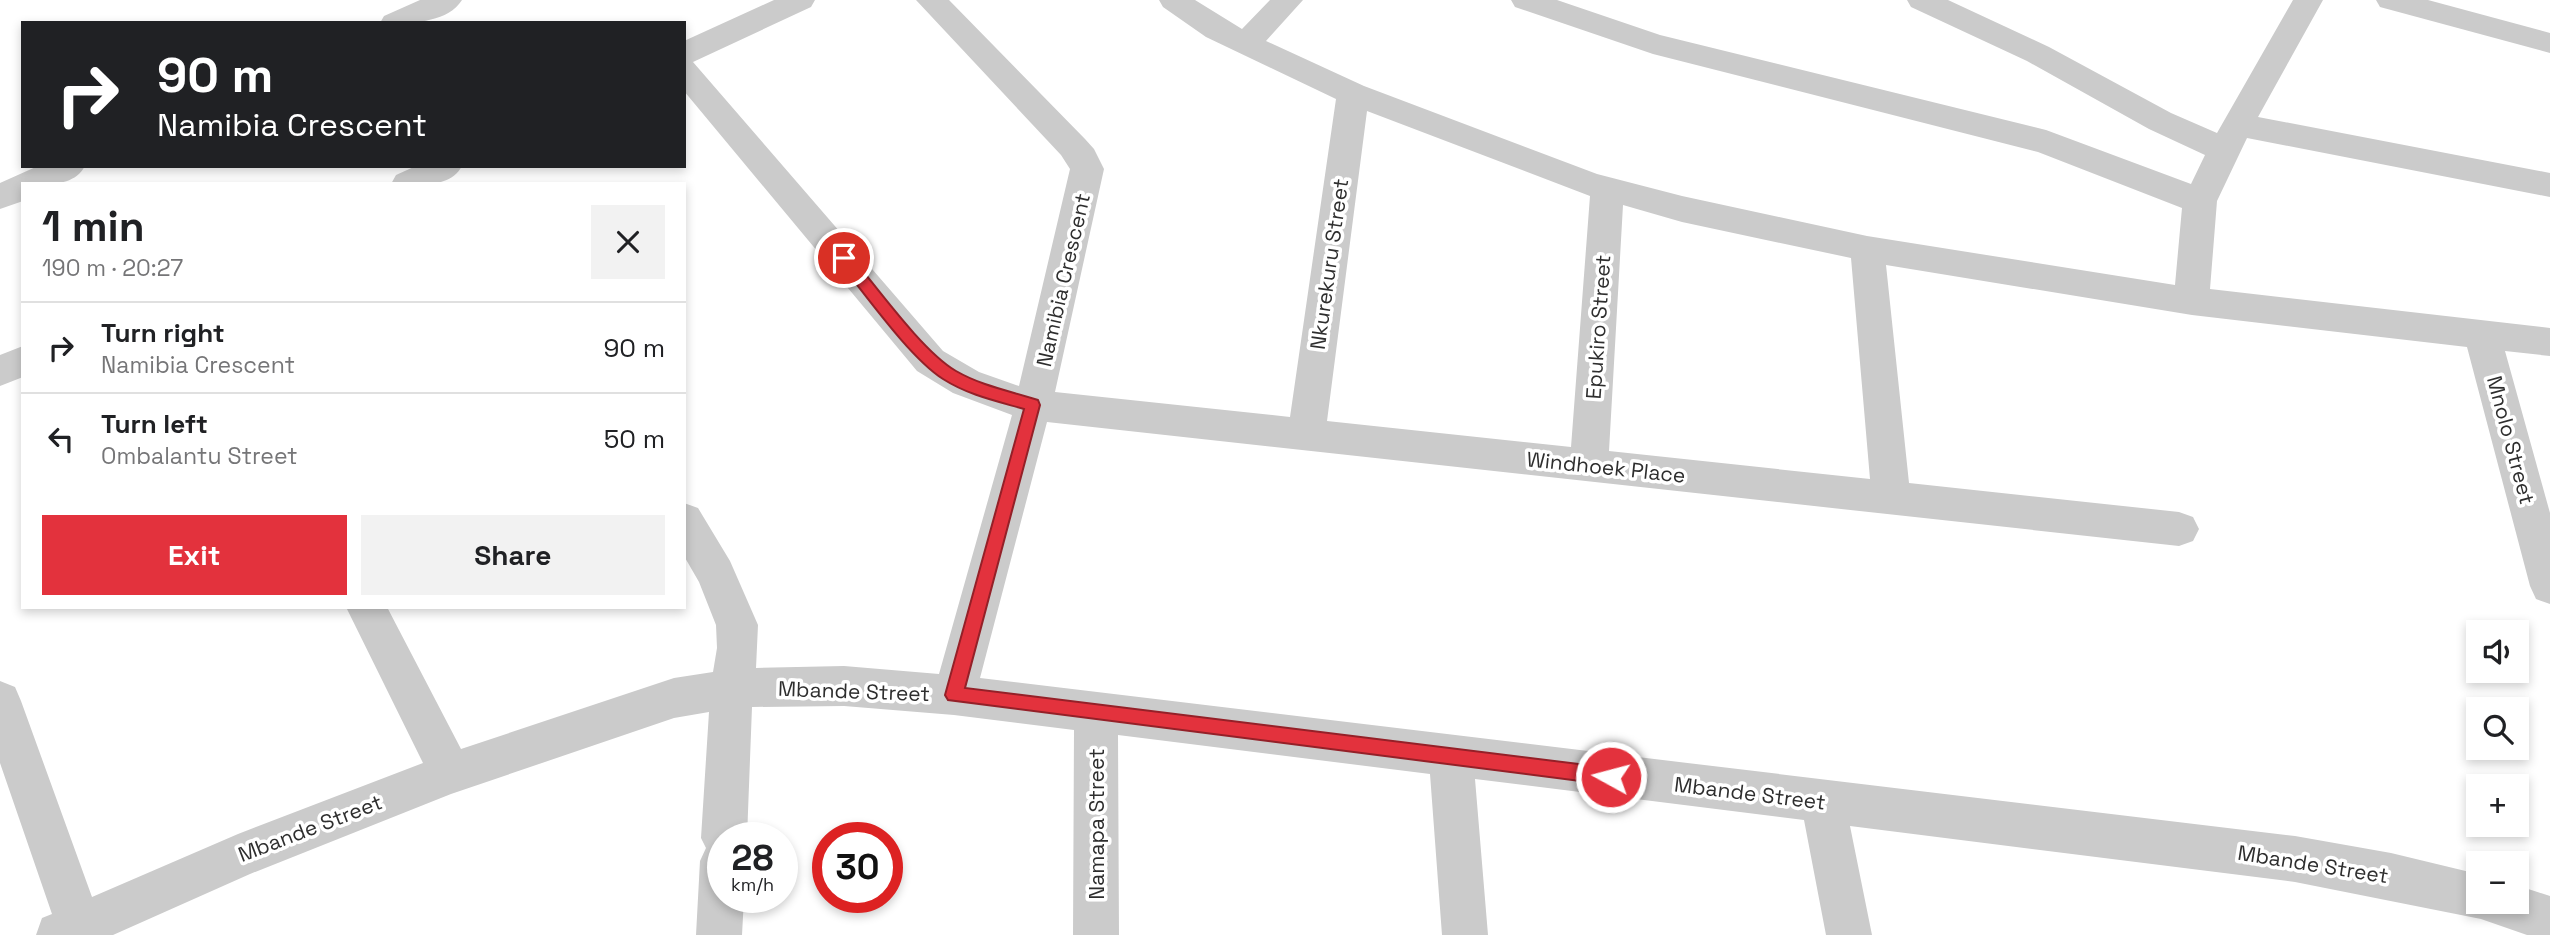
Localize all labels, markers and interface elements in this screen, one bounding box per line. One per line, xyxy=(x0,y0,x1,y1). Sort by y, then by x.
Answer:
text: 90 m xyxy=(157,44,273,106)
icon: right xyxy=(42,49,133,140)
text: Namibia Crescent xyxy=(157,105,427,145)
street label: Nkurekuru Street xyxy=(1304,177,1354,351)
street label: Namibia Crescent xyxy=(1030,191,1096,369)
text: 1 min xyxy=(42,200,145,253)
button: close xyxy=(591,205,665,279)
pin xyxy=(814,228,874,288)
icon: arrive xyxy=(825,239,863,277)
text: 190 m · 20:27 xyxy=(42,253,183,283)
street label: Epukiro Street xyxy=(1579,254,1617,400)
text: Turn right xyxy=(101,316,225,350)
icon: right xyxy=(42,329,80,367)
text: 90 m xyxy=(603,331,665,365)
text: Namibia Crescent xyxy=(101,350,295,380)
street label: Mnolo Street xyxy=(2481,373,2541,507)
text: Turn left xyxy=(101,407,208,441)
icon: left xyxy=(42,420,80,458)
text: 50 m xyxy=(604,422,665,456)
text: Ombalantu Street xyxy=(101,441,298,471)
street label: Windhoek Place xyxy=(1525,445,1687,489)
button: Exit xyxy=(42,515,347,595)
button: Share xyxy=(361,515,665,595)
map controls xyxy=(2466,620,2529,914)
button: sound xyxy=(2466,620,2529,683)
street label: Mbande Street xyxy=(777,675,931,707)
button: search xyxy=(2466,697,2529,760)
position arrow xyxy=(1574,740,1648,814)
street label: Namapa Street xyxy=(1083,748,1110,900)
street label: Mbande Street xyxy=(1673,770,1827,816)
button: + xyxy=(2466,774,2529,837)
street label: Mbande Street xyxy=(234,788,386,868)
speed limit sign: 30 xyxy=(812,822,903,913)
text: 28 xyxy=(732,836,773,880)
street label: Mbande Street xyxy=(2236,839,2390,889)
button: − xyxy=(2466,851,2529,914)
text: km/h xyxy=(731,873,774,896)

